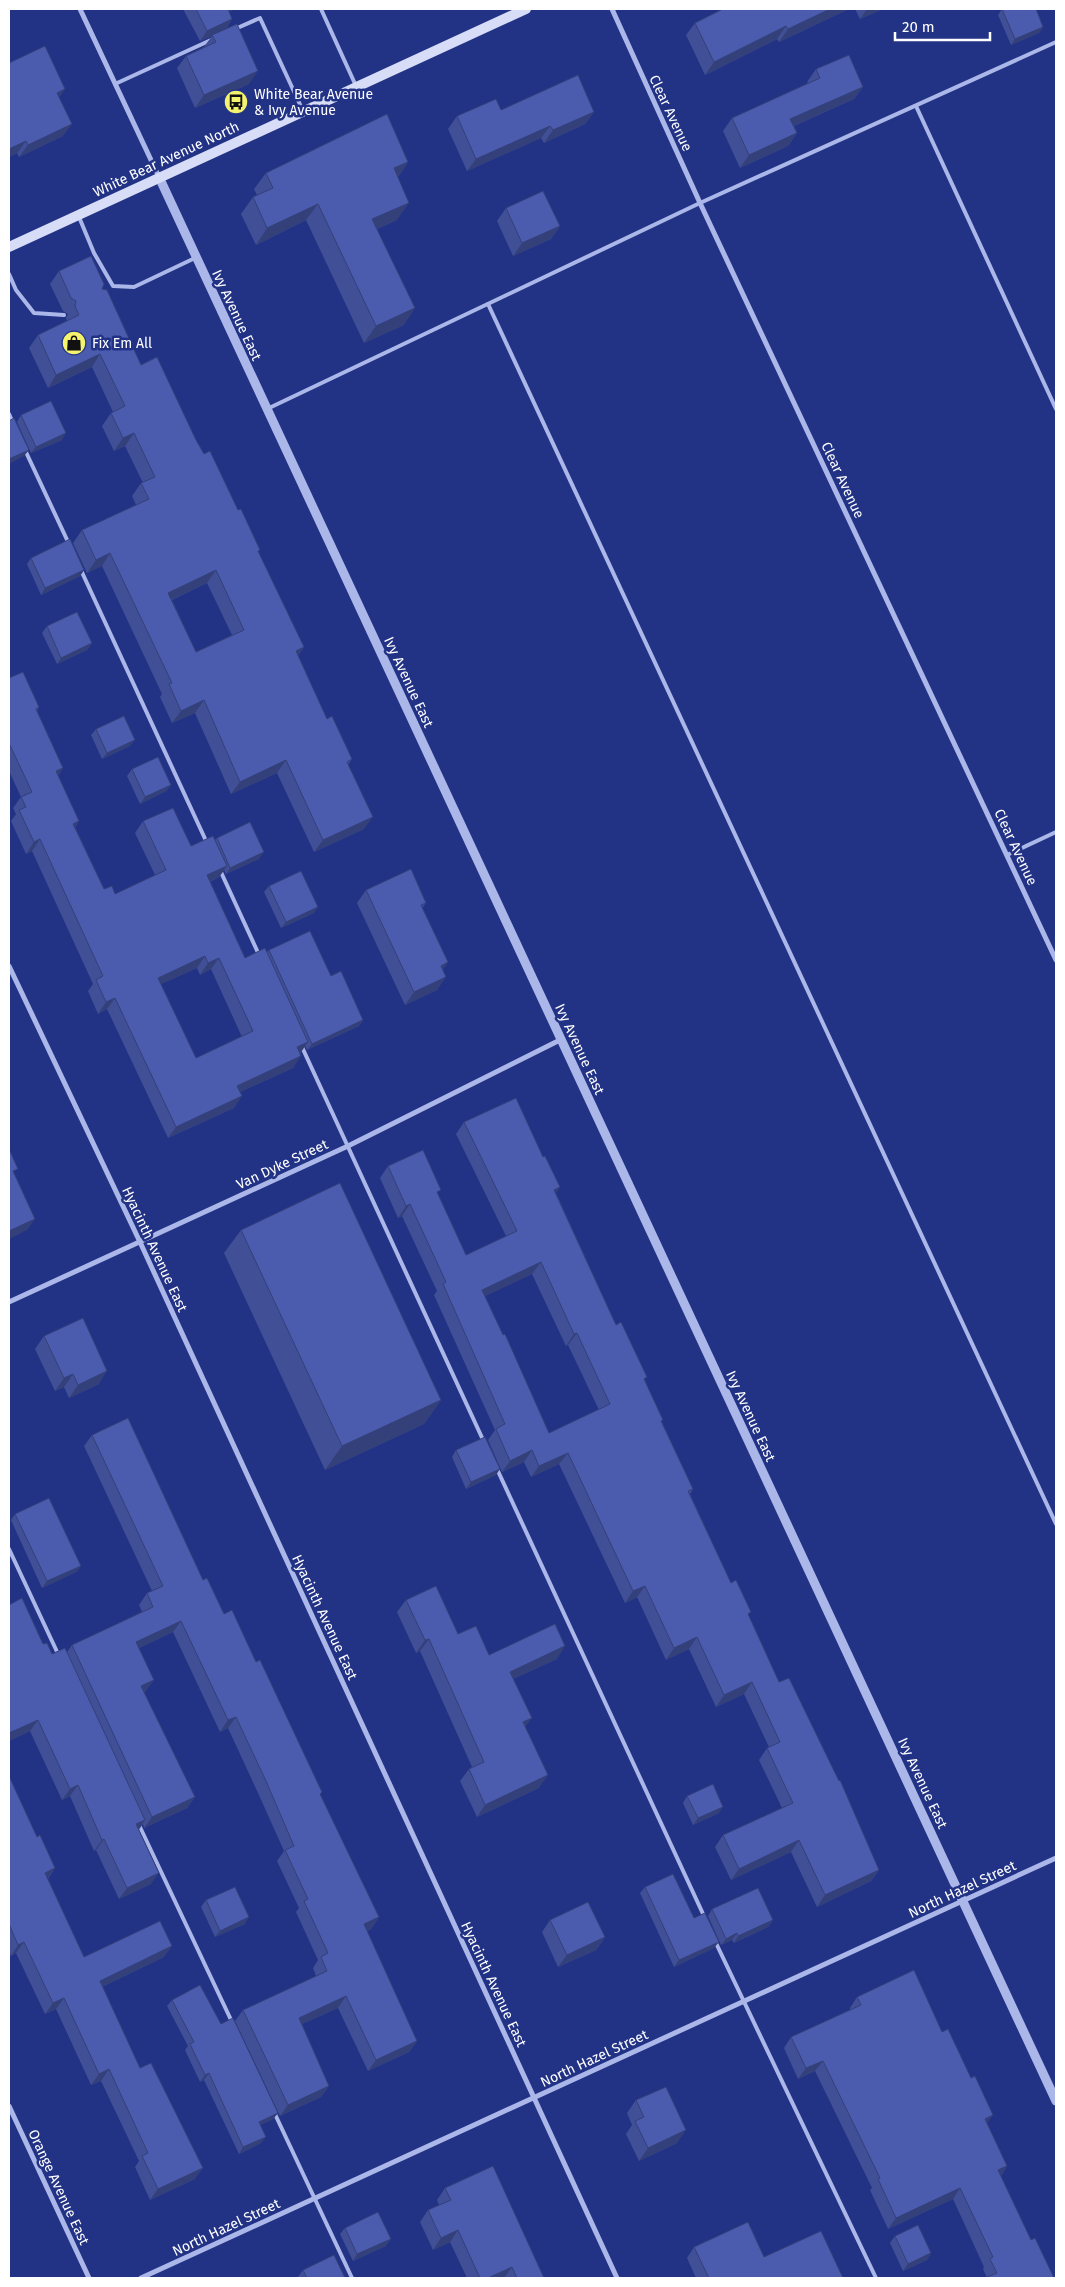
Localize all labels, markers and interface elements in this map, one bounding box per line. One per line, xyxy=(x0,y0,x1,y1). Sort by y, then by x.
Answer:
scale bar xyxy=(895,10,990,42)
text: 20 m xyxy=(902,18,935,36)
street label: Clear Avenue xyxy=(645,72,696,154)
place label: White Bear Avenue & Ivy Avenue xyxy=(254,86,373,119)
bus stop icon: White Bear Avenue & Ivy Avenue xyxy=(223,89,249,115)
street label: White Bear Avenue North xyxy=(90,118,242,201)
street label: Ivy Avenue East xyxy=(208,267,265,364)
shop icon: Fix Em All xyxy=(61,330,87,356)
place label: Fix Em All xyxy=(92,335,152,352)
street label: Clear Avenue xyxy=(817,439,868,521)
street label: Ivy Avenue East xyxy=(380,634,437,731)
street label: Clear Avenue xyxy=(990,806,1041,888)
street label: Ivy Avenue East xyxy=(551,1001,608,1098)
street label: Van Dyke Street xyxy=(234,1135,332,1193)
street label: Hyacinth Avenue East xyxy=(118,1184,191,1315)
street label: Ivy Avenue East xyxy=(722,1368,779,1465)
street label: Hyacinth Avenue East xyxy=(288,1552,361,1683)
street label: Ivy Avenue East xyxy=(894,1735,951,1832)
street label: North Hazel Street xyxy=(906,1857,1020,1922)
street label: Hyacinth Avenue East xyxy=(457,1919,530,2050)
street label: North Hazel Street xyxy=(538,2026,652,2091)
street label: Orange Avenue East xyxy=(24,2127,93,2248)
street label: North Hazel Street xyxy=(170,2195,284,2260)

